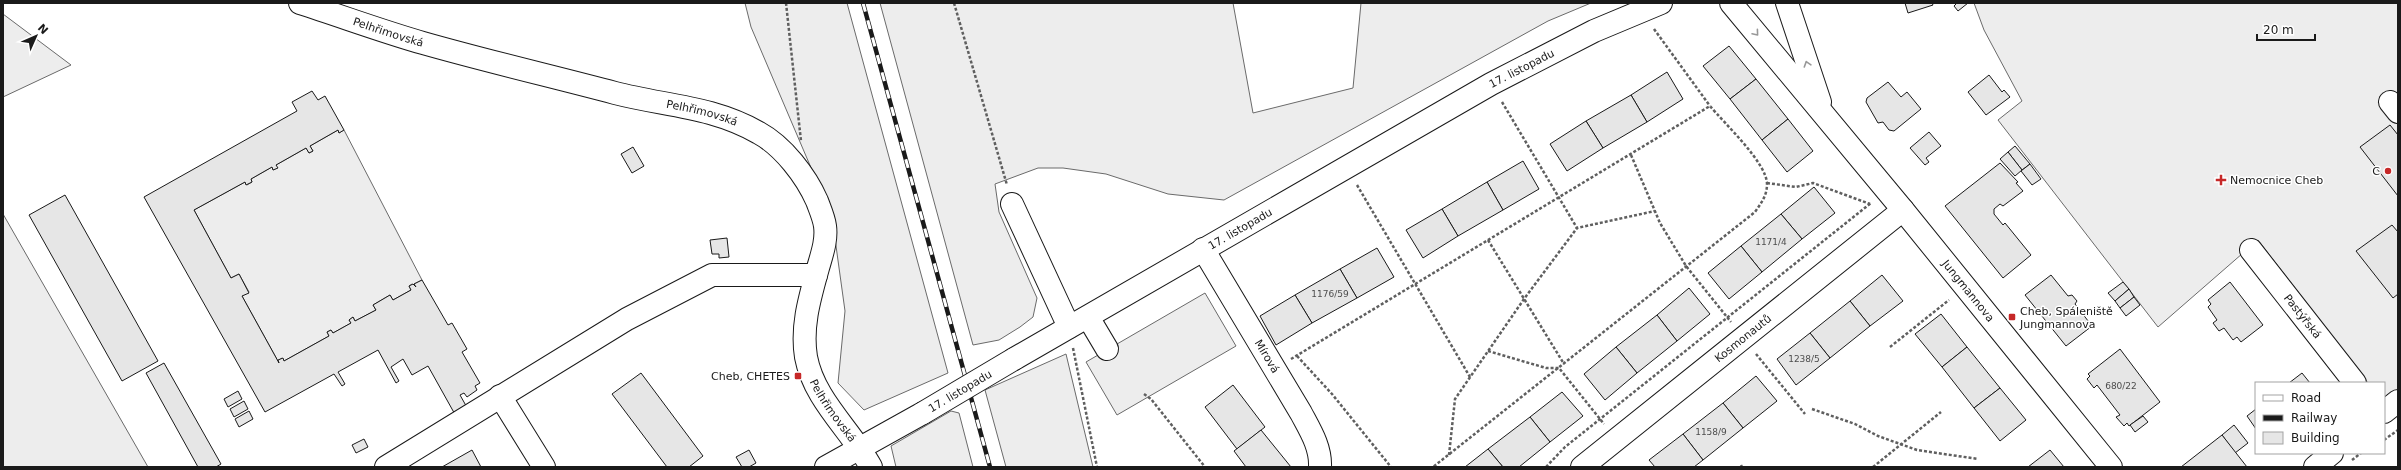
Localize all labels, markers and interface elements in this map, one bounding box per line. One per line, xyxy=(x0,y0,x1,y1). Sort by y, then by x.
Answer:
street label: Pelhřimovská xyxy=(351,15,425,49)
north arrow xyxy=(16,16,56,56)
scale bar xyxy=(2257,16,2315,42)
text: N xyxy=(35,21,51,37)
text: 20 m xyxy=(2263,23,2294,37)
one-way arrow xyxy=(1752,28,1759,36)
street label: 17. listopadu xyxy=(1487,46,1556,90)
one-way arrow xyxy=(1803,61,1812,68)
street label: Pelhřimovská xyxy=(665,97,740,128)
place label: C xyxy=(2372,165,2380,178)
marker: C xyxy=(2383,166,2393,176)
marker: Nemocnice Cheb xyxy=(2215,174,2227,186)
place label: Nemocnice Cheb xyxy=(2230,174,2323,187)
street label: 17. listopadu xyxy=(1206,205,1274,252)
house number: 1171/4 xyxy=(1755,237,1787,247)
street label: Jungmannova xyxy=(1939,256,1997,324)
house number: 1176/59 xyxy=(1311,289,1349,299)
street label: Pastýřská xyxy=(2281,291,2324,341)
place label: Cheb, Spáleniště Jungmannova xyxy=(2019,305,2113,331)
street label: Kosmonautů xyxy=(1712,312,1774,365)
marker: Cheb, Spáleniště Jungmannova xyxy=(2007,312,2017,322)
street label: Mírová xyxy=(1252,337,1282,375)
house number: 1238/5 xyxy=(1788,354,1820,364)
street label: 17. listopadu xyxy=(926,367,994,415)
place label: Cheb, CHETES xyxy=(711,370,790,383)
marker: Cheb, CHETES xyxy=(793,371,803,381)
street label: Pelhřimovská xyxy=(807,377,859,445)
house number: 680/22 xyxy=(2105,381,2137,391)
legend xyxy=(2255,382,2385,454)
text: Road xyxy=(2291,391,2321,405)
text: Railway xyxy=(2291,411,2337,425)
house number: 1158/9 xyxy=(1695,427,1727,437)
text: Building xyxy=(2291,431,2340,445)

